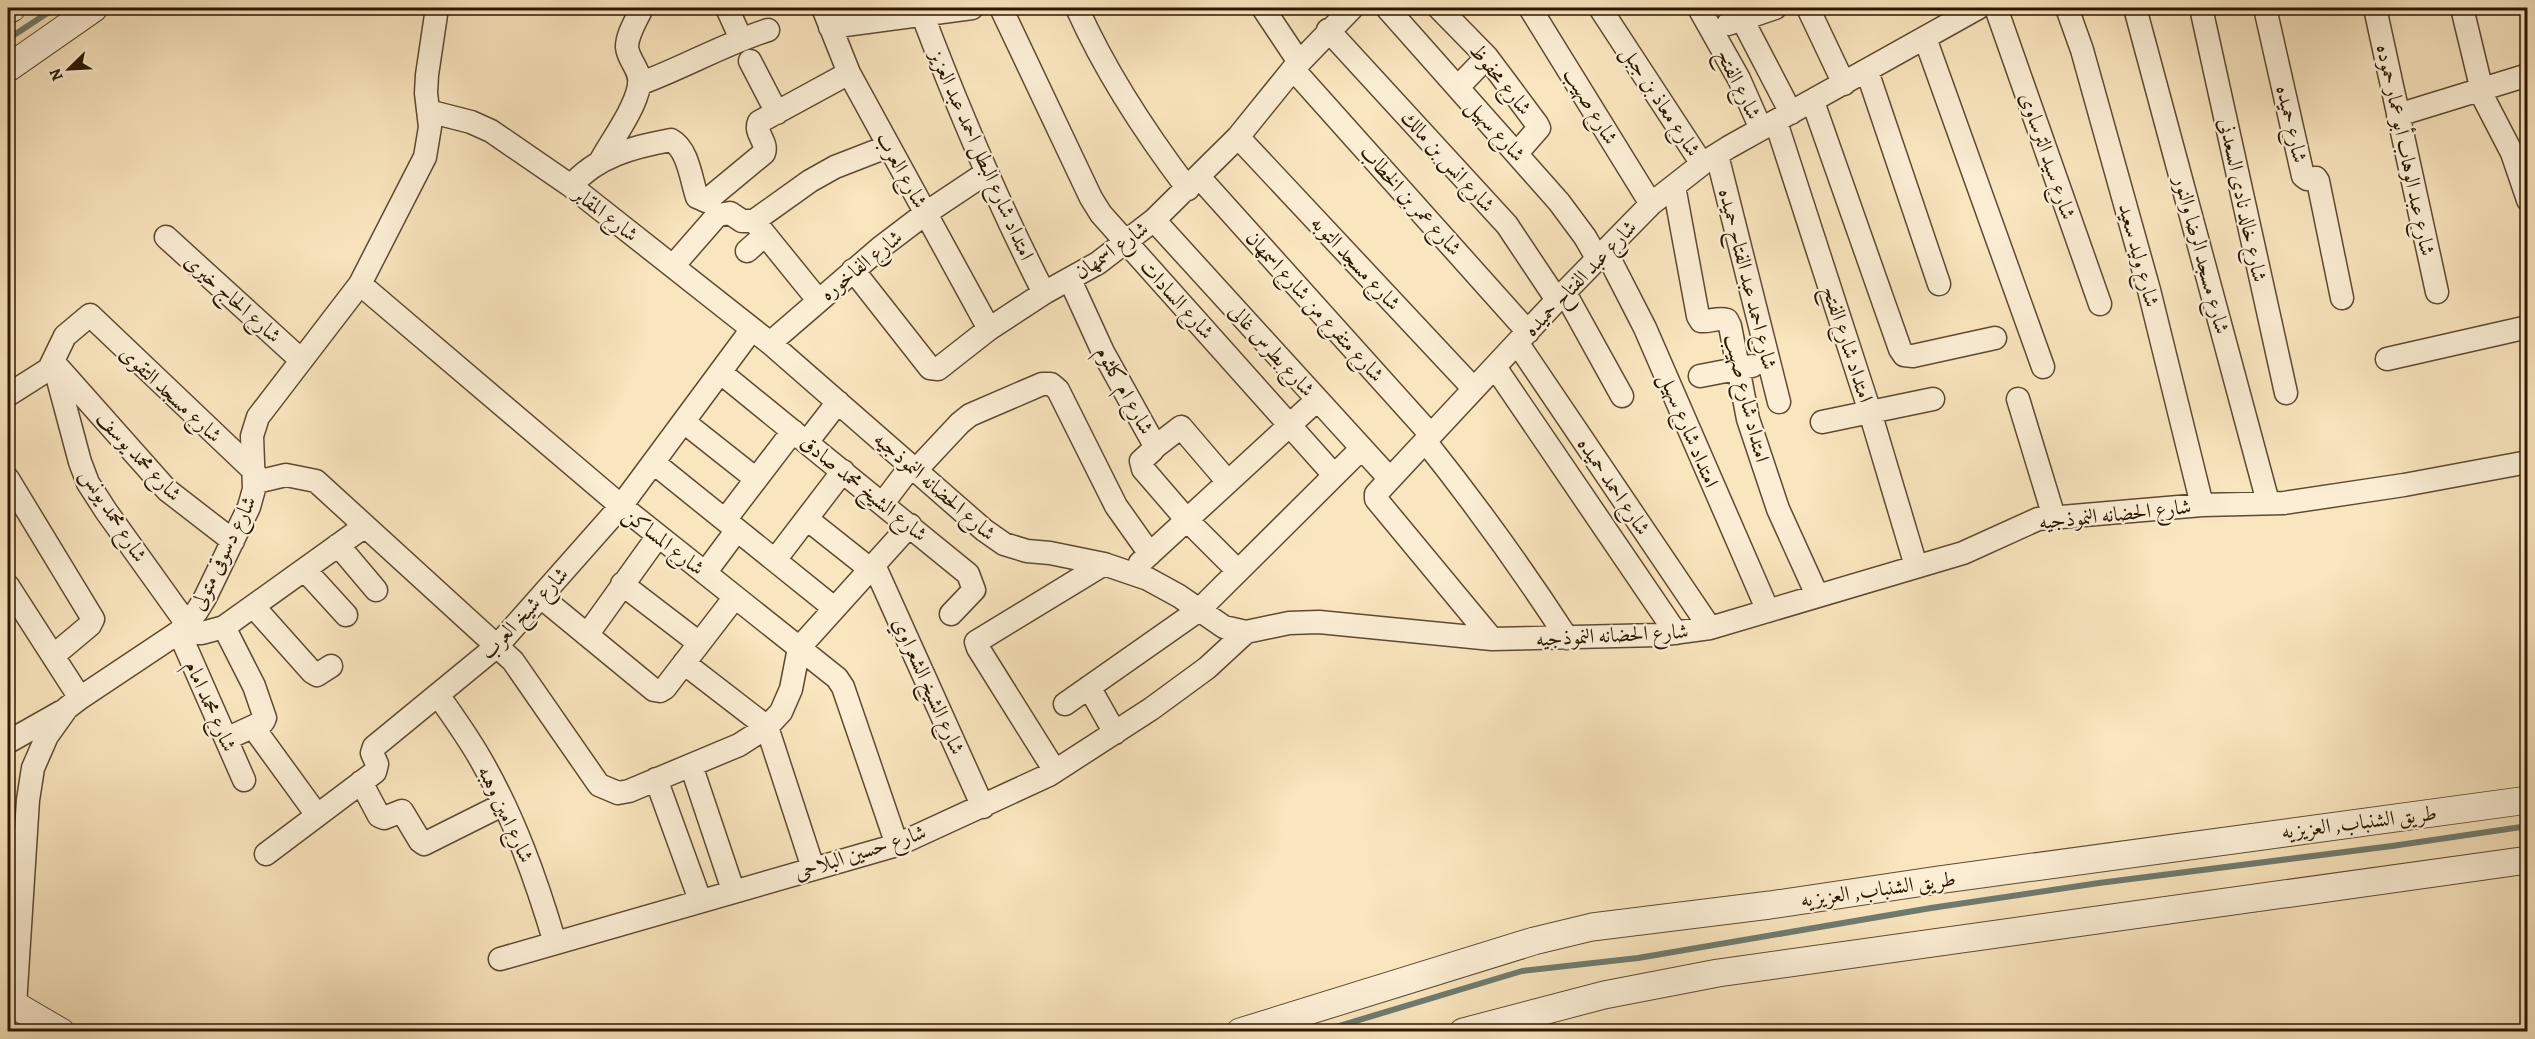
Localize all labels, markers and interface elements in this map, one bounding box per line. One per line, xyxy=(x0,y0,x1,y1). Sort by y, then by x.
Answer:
street label: شارع محفوظ xyxy=(1460,37,1539,123)
north arrow xyxy=(39,39,99,99)
street label: شارع معاذ بن جبل xyxy=(1611,40,1707,164)
street label: شارع عبد الوهاب أبو عمار حموده xyxy=(2366,42,2443,259)
street label: امتداد شارع البطل احمد عبد العزيز xyxy=(919,44,1041,266)
street label: شارع الفتح xyxy=(1705,44,1768,126)
street label: شارع صهيب xyxy=(1554,62,1625,152)
text: N xyxy=(44,65,69,84)
street label: شارع حميده xyxy=(2266,83,2314,166)
street label: شارع سيد الترساوى xyxy=(2009,89,2083,225)
street label: شارع سهيل xyxy=(1457,92,1532,170)
street label: شارع انس بن مالك xyxy=(1392,104,1501,221)
street label: شارع خالد نادى السعدنى xyxy=(2208,115,2274,285)
street label: شارع العرب xyxy=(866,127,934,215)
street label: شارع عمر بن الخطاب xyxy=(1351,139,1468,264)
street label: شارع مسجد الرضا والنور xyxy=(2163,171,2237,338)
street label: شارع المقابر xyxy=(564,179,644,251)
street label: شارع احمد عبد الفتاح حميده xyxy=(1707,185,1784,374)
street label: شارع وليد سعيد xyxy=(2108,200,2166,311)
street label: شارع مسجد التوبه xyxy=(1302,209,1407,319)
street label: شارع اسمهان xyxy=(1068,214,1156,289)
street label: شارع عبد الفتاح حميده xyxy=(1517,214,1646,346)
street label: شارع الفاخوره xyxy=(814,223,911,310)
street label: شارع متفرع من شارع اسمهان xyxy=(1237,224,1391,390)
street label: شارع الحاج خيرى xyxy=(175,247,288,353)
street label: شارع السادات xyxy=(1130,253,1221,348)
street label: امتداد شارع الفتح xyxy=(1811,282,1880,408)
street label: شارع بطرس غالى xyxy=(1220,297,1321,405)
street label: امتداد شارع صهيب xyxy=(1714,331,1776,466)
street label: شارع مسجد التقوى xyxy=(111,339,228,452)
street label: شارع ام كلثوم xyxy=(1086,341,1161,441)
street label: امتداد شارع سهيل xyxy=(1649,368,1726,493)
street label: شارع محمد يوسف xyxy=(87,405,188,510)
street label: شارع الحضانه النموذجيه xyxy=(865,425,1002,550)
street label: شارع الشيخ محمد صادق xyxy=(791,428,934,552)
street label: شارع احمد حميده xyxy=(1568,431,1657,543)
street label: شارع محمد يونس xyxy=(71,463,154,569)
street label: شارع دسوقى متولى xyxy=(183,491,266,617)
street label: شارع الحضانه النموذجيه xyxy=(2037,492,2193,540)
street label: شارع المساكن xyxy=(615,500,710,585)
street label: شارع شيخ العرب xyxy=(474,560,578,669)
street label: شارع الشيخ الشعراوي xyxy=(882,613,972,761)
street label: شارع الحضانه النموذجيه xyxy=(1535,617,1689,657)
street label: شارع محمد امام xyxy=(175,656,244,758)
street label: شارع امين وهبه xyxy=(468,761,541,869)
street label: طريق الشنباب, العزيزيه xyxy=(2280,799,2438,845)
street label: شارع حسين البلاحى xyxy=(790,817,931,890)
street label: طريق الشنباب, العزيزيه xyxy=(1799,864,1957,914)

